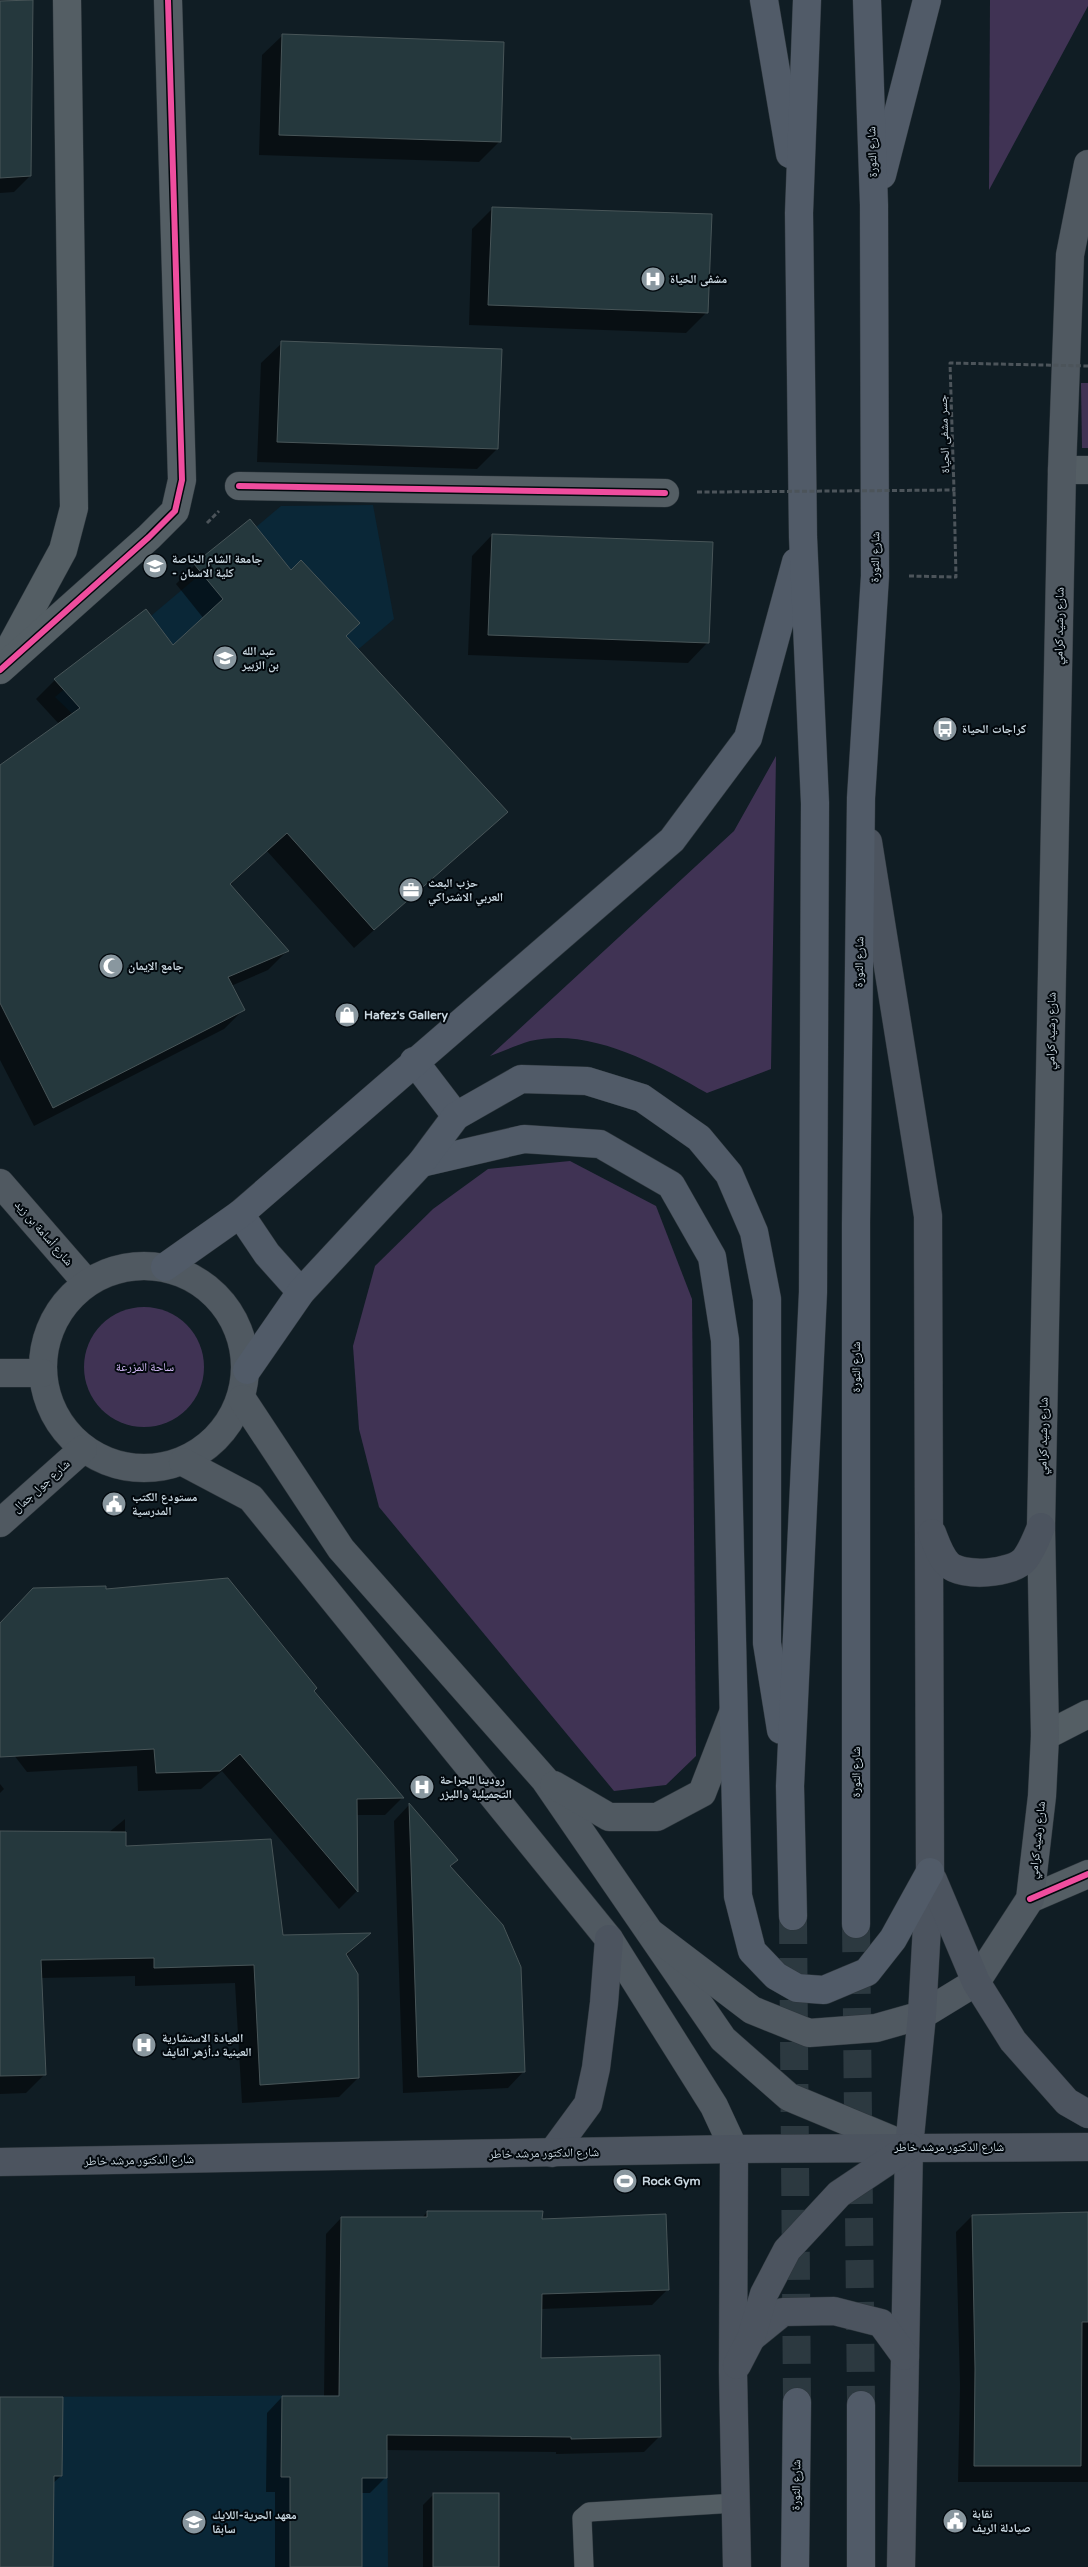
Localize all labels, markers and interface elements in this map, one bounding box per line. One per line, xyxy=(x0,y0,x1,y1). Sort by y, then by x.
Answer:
street label: شارع الثورة xyxy=(864,126,881,178)
hospital icon: مشفى الحياة xyxy=(640,266,666,292)
place label: مشفى الحياة xyxy=(670,272,727,287)
street label: جسر مشفى الحياة xyxy=(936,394,953,474)
street label: شارع الثورة xyxy=(868,531,883,583)
place label: جامعة الشام الخاصة - كلية الاسنان xyxy=(172,552,263,581)
school or university icon: جامعة الشام الخاصة - كلية الاسنان xyxy=(142,553,168,579)
street label: شارع رشيد كرامي xyxy=(1051,587,1070,665)
place label: عبد الله بن الزبير xyxy=(241,644,279,673)
school or university icon: عبد الله بن الزبير xyxy=(212,645,238,671)
bus stop icon: كراجات الحياة xyxy=(932,716,958,742)
place label: كراجات الحياة xyxy=(962,722,1027,736)
place label: حزب البعث العربي الاشتراكي xyxy=(428,876,503,907)
office icon: حزب البعث العربي الاشتراكي xyxy=(398,877,424,903)
street label: شارع الثورة xyxy=(852,936,867,988)
mosque icon: جامع الإيمان xyxy=(98,953,124,979)
place label: جامع الإيمان xyxy=(128,959,184,974)
street label: شارع رشيد كرامي xyxy=(1043,992,1062,1070)
shop icon: Hafez's Gallery xyxy=(334,1002,360,1028)
place label: Hafez's Gallery xyxy=(364,1008,448,1023)
street label: شارع أسامة بن زيد xyxy=(11,1198,76,1269)
street label: شارع الثورة xyxy=(849,1341,864,1392)
park label: ساحة المزرعة xyxy=(116,1360,174,1374)
street label: شارع رشيد كرامي xyxy=(1035,1397,1054,1475)
street label: شارع جول جمال xyxy=(9,1457,73,1516)
place label: مستودع الكتب المدرسية xyxy=(132,1490,198,1518)
public building icon: مستودع الكتب المدرسية xyxy=(101,1491,127,1517)
street label: شارع الثورة xyxy=(849,1746,864,1797)
place label: رودينا للجراحة التجميلية والليزر xyxy=(439,1773,512,1801)
hospital icon: رودينا للجراحة التجميلية والليزر xyxy=(409,1774,435,1800)
street label: شارع رشيد كرامي xyxy=(1026,1800,1051,1880)
place label: العيادة الاستشارية العينية د.أزهر النايف xyxy=(162,2031,252,2059)
hospital icon: العيادة الاستشارية العينية د.أزهر النايف xyxy=(131,2032,157,2058)
street label: شارع الدكتور مرشد خاطر xyxy=(893,2140,1004,2155)
street label: شارع الدكتور مرشد خاطر xyxy=(488,2145,599,2162)
street label: شارع الدكتور مرشد خاطر xyxy=(83,2152,194,2169)
sports icon: Rock Gym xyxy=(612,2168,638,2194)
place label: Rock Gym xyxy=(642,2174,700,2189)
street label: شارع الثورة xyxy=(789,2459,804,2511)
place label: نقابة صيادلة الريف xyxy=(972,2507,1031,2535)
place label: معهد الحرية-اللايك سابقا xyxy=(212,2508,297,2536)
public building icon: نقابة صيادلة الريف xyxy=(942,2508,968,2534)
school or university icon: معهد الحرية-اللايك سابقا xyxy=(181,2509,207,2535)

